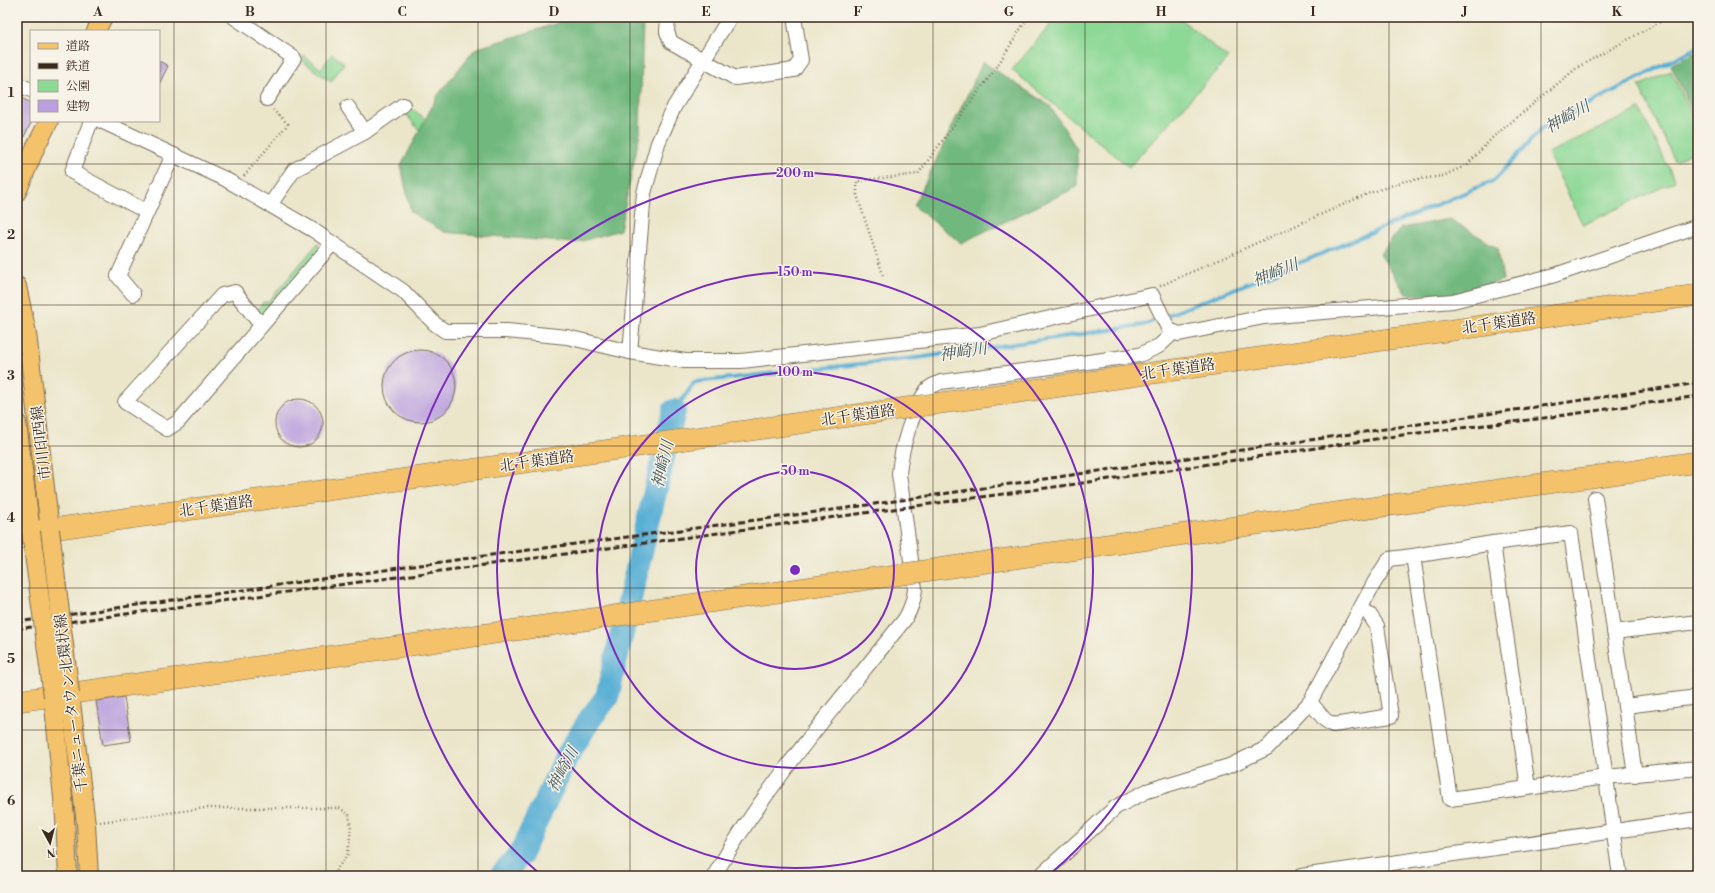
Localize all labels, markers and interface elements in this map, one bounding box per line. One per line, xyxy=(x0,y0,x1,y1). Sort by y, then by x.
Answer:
text: A xyxy=(92,4,103,20)
text: B xyxy=(245,4,255,20)
text: C xyxy=(397,4,407,20)
text: D xyxy=(549,4,559,20)
text: E xyxy=(701,4,711,20)
text: F xyxy=(853,4,863,20)
text: G xyxy=(1004,4,1015,20)
text: H xyxy=(1156,4,1167,20)
text: I xyxy=(1310,4,1316,20)
text: J xyxy=(1460,4,1468,20)
text: K xyxy=(1612,4,1623,20)
legend xyxy=(30,30,160,122)
text: 道路 xyxy=(66,39,90,54)
text: 鉄道 xyxy=(65,59,90,74)
text: 公園 xyxy=(66,79,90,94)
text: 1 xyxy=(8,85,15,101)
water label: 神崎川 xyxy=(1542,96,1595,137)
text: 建物 xyxy=(66,99,90,114)
text: 200 m xyxy=(776,166,814,181)
text: 2 xyxy=(7,227,15,243)
water label: 神崎川 xyxy=(1249,254,1303,291)
text: 150 m xyxy=(778,265,812,280)
street label: 北千葉道路 xyxy=(1461,309,1538,338)
water label: 神崎川 xyxy=(938,338,990,365)
street label: 北千葉道路 xyxy=(1140,355,1217,384)
text: 100 m xyxy=(777,365,813,380)
text: 3 xyxy=(7,368,15,384)
street label: 北千葉道路 xyxy=(820,401,897,430)
street label: 市川印西線 xyxy=(27,405,55,481)
water label: 神崎川 xyxy=(648,437,679,490)
street label: 北千葉道路 xyxy=(499,447,576,476)
text: 50 m xyxy=(780,464,810,479)
street label: 北千葉道路 xyxy=(178,492,255,521)
text: 4 xyxy=(7,510,16,526)
centre of rings xyxy=(788,563,802,577)
street label: 千葉ニュータウン北環状線 xyxy=(51,612,92,793)
text: 5 xyxy=(7,651,15,667)
water label: 神崎川 xyxy=(543,742,584,795)
text: 6 xyxy=(7,793,15,809)
north arrow xyxy=(30,823,70,863)
text: N xyxy=(46,844,56,859)

